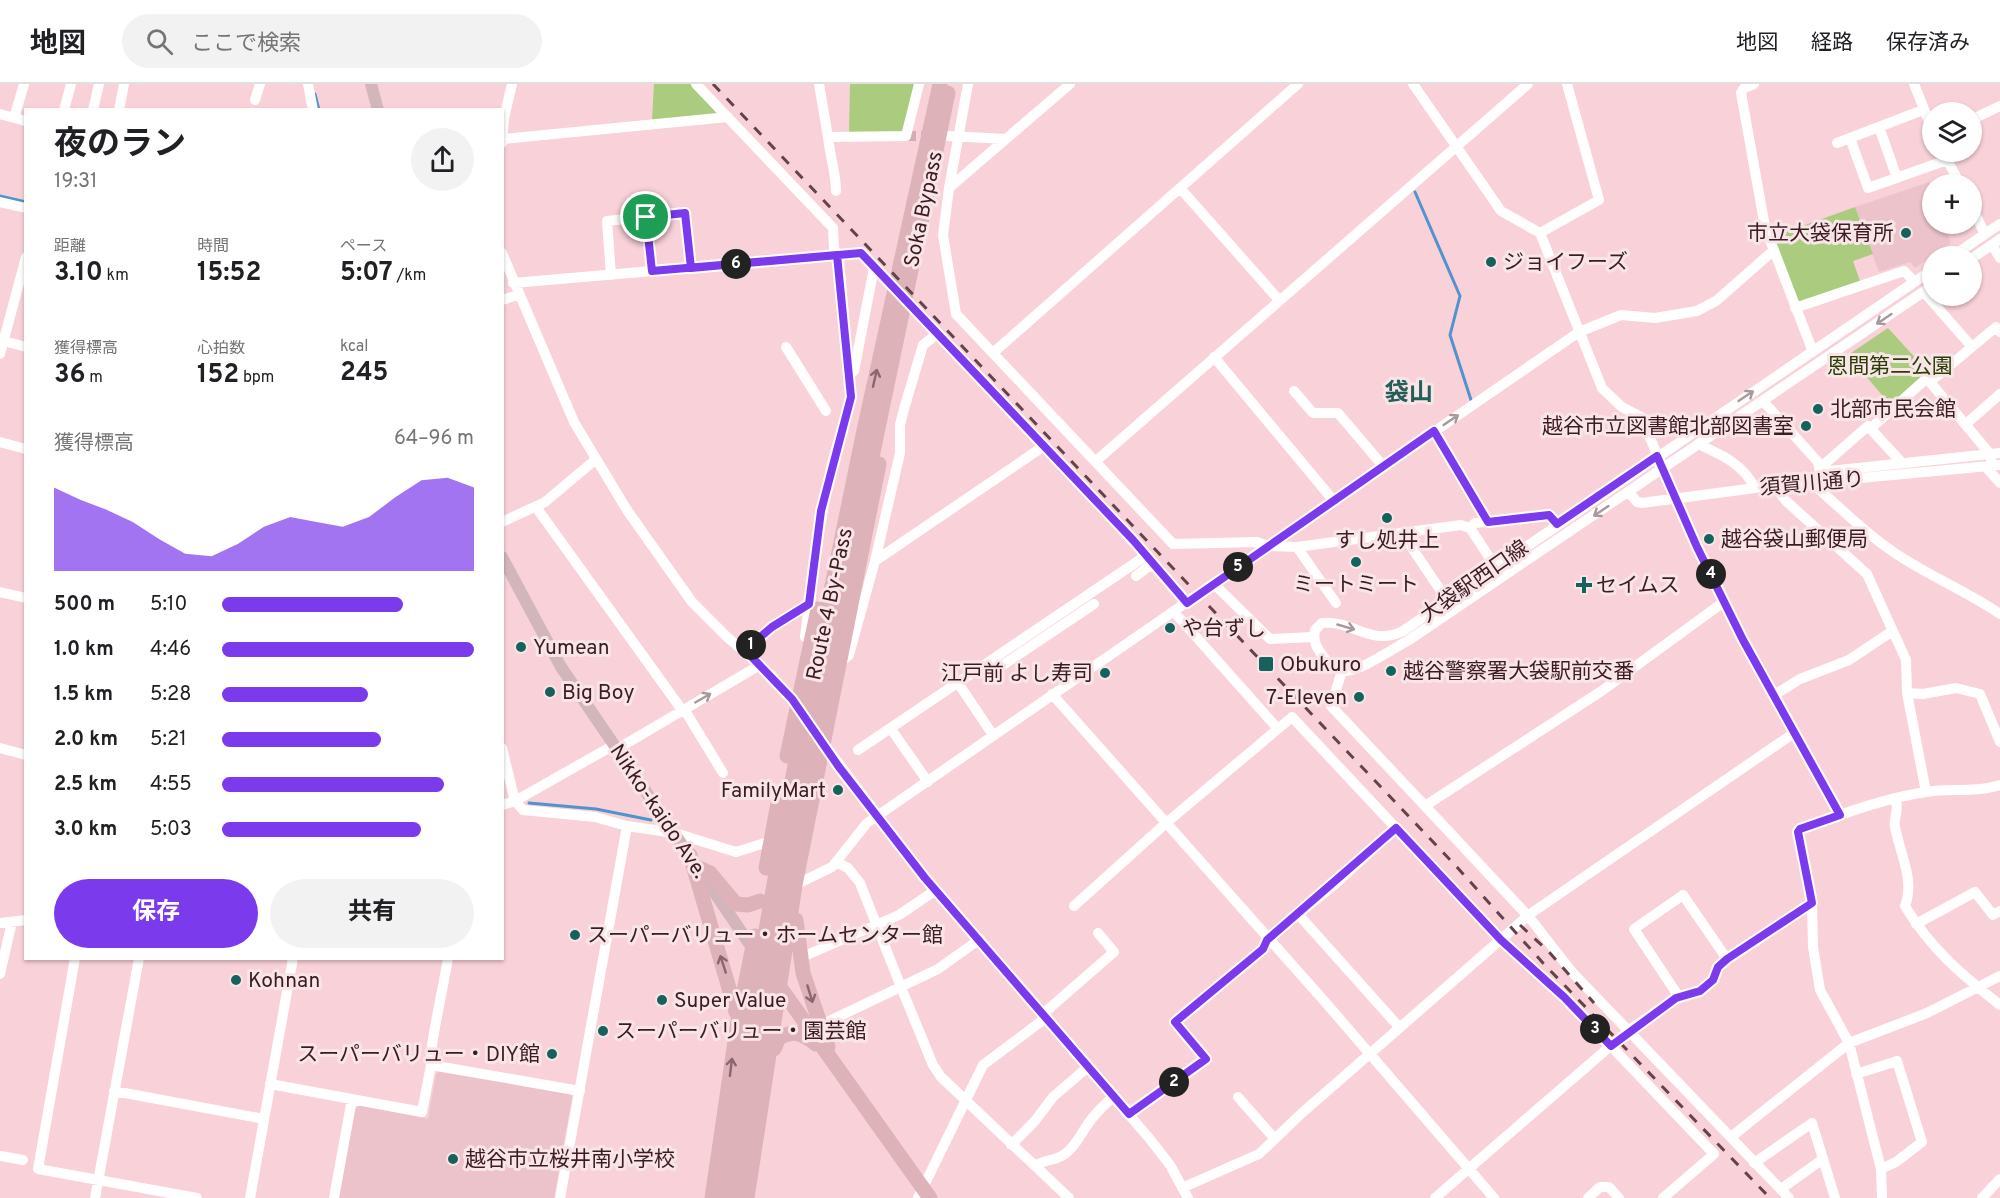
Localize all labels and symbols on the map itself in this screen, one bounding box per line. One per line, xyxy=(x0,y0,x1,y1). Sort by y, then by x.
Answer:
street label: Soka Bypass xyxy=(899,149,950,270)
pin xyxy=(620,191,671,242)
place label: 市立大袋保育所 xyxy=(1747,221,1894,248)
marker: 市立大袋保育所 xyxy=(1899,226,1913,240)
pin: 6 xyxy=(721,249,751,279)
place label: ジョイフーズ xyxy=(1503,250,1628,277)
marker: ジョイフーズ xyxy=(1484,255,1498,269)
one-way arrow xyxy=(1876,313,1892,325)
park label: 恩間第二公園 xyxy=(1827,354,1953,381)
one-way arrow xyxy=(870,369,882,388)
district label: 袋山 xyxy=(1384,379,1433,409)
one-way arrow xyxy=(1738,390,1755,403)
place label: 北部市民会館 xyxy=(1830,397,1956,424)
marker: 北部市民会館 xyxy=(1811,402,1825,416)
one-way arrow xyxy=(1442,414,1459,426)
place label: 越谷市立図書館北部図書室 xyxy=(1542,414,1794,441)
marker: 越谷市立図書館北部図書室 xyxy=(1799,419,1813,433)
street label: 須賀川通り xyxy=(1759,466,1866,503)
one-way arrow xyxy=(1593,505,1609,517)
marker: すし処井上 xyxy=(1380,511,1394,525)
street label: Route 4 By-Pass xyxy=(801,526,860,683)
place label: 越谷袋山郵便局 xyxy=(1721,527,1868,554)
place label: すし処井上 xyxy=(1335,528,1440,555)
marker: 越谷袋山郵便局 xyxy=(1702,532,1716,546)
street label: 大袋駅西口線 xyxy=(1416,535,1534,629)
pin: 5 xyxy=(1223,552,1253,582)
marker: ミートミート xyxy=(1349,555,1363,569)
pin: 4 xyxy=(1696,559,1726,589)
place label: ミートミート xyxy=(1293,572,1419,599)
place label: セイムス xyxy=(1596,573,1680,600)
marker: セイムス xyxy=(1577,578,1591,592)
place label: や台ずし xyxy=(1182,616,1266,643)
marker: や台ずし xyxy=(1163,621,1177,635)
one-way arrow xyxy=(1336,622,1355,633)
pin: 1 xyxy=(736,630,766,660)
place label: Yumean xyxy=(533,635,610,662)
marker: Yumean xyxy=(514,640,528,654)
place label: Obukuro xyxy=(1280,652,1361,679)
marker: Obukuro xyxy=(1257,655,1275,673)
place label: 越谷警察署大袋駅前交番 xyxy=(1403,659,1634,686)
place label: 江戸前 よし寿司 xyxy=(941,661,1093,688)
marker: 越谷警察署大袋駅前交番 xyxy=(1384,664,1398,678)
marker: 江戸前 よし寿司 xyxy=(1098,666,1112,680)
place label: Big Boy xyxy=(562,680,635,707)
marker: Big Boy xyxy=(543,685,557,699)
place label: 7-Eleven xyxy=(1266,685,1347,712)
marker: 7-Eleven xyxy=(1352,690,1366,704)
one-way arrow xyxy=(694,691,711,703)
street label: Nikko-kaido Ave. xyxy=(603,739,713,884)
place label: FamilyMart xyxy=(721,778,826,805)
marker: FamilyMart xyxy=(831,783,845,797)
place label: スーパーバリュー・ホームセンター館 xyxy=(587,923,943,950)
marker: スーパーバリュー・ホームセンター館 xyxy=(568,928,582,942)
one-way arrow xyxy=(717,955,728,974)
place label: Kohnan xyxy=(248,968,320,995)
marker: Kohnan xyxy=(229,973,243,987)
one-way arrow xyxy=(805,984,816,1003)
place label: Super Value xyxy=(674,988,786,1015)
marker: Super Value xyxy=(655,993,669,1007)
pin: 3 xyxy=(1580,1014,1610,1044)
place label: スーパーバリュー・園芸館 xyxy=(615,1019,867,1046)
marker: スーパーバリュー・園芸館 xyxy=(596,1024,610,1038)
place label: スーパーバリュー・DIY館 xyxy=(297,1042,540,1069)
marker: スーパーバリュー・DIY館 xyxy=(545,1047,559,1061)
one-way arrow xyxy=(726,1058,737,1078)
pin: 2 xyxy=(1159,1067,1189,1097)
place label: 越谷市立桜井南小学校 xyxy=(465,1147,675,1174)
marker: 越谷市立桜井南小学校 xyxy=(446,1152,460,1166)

